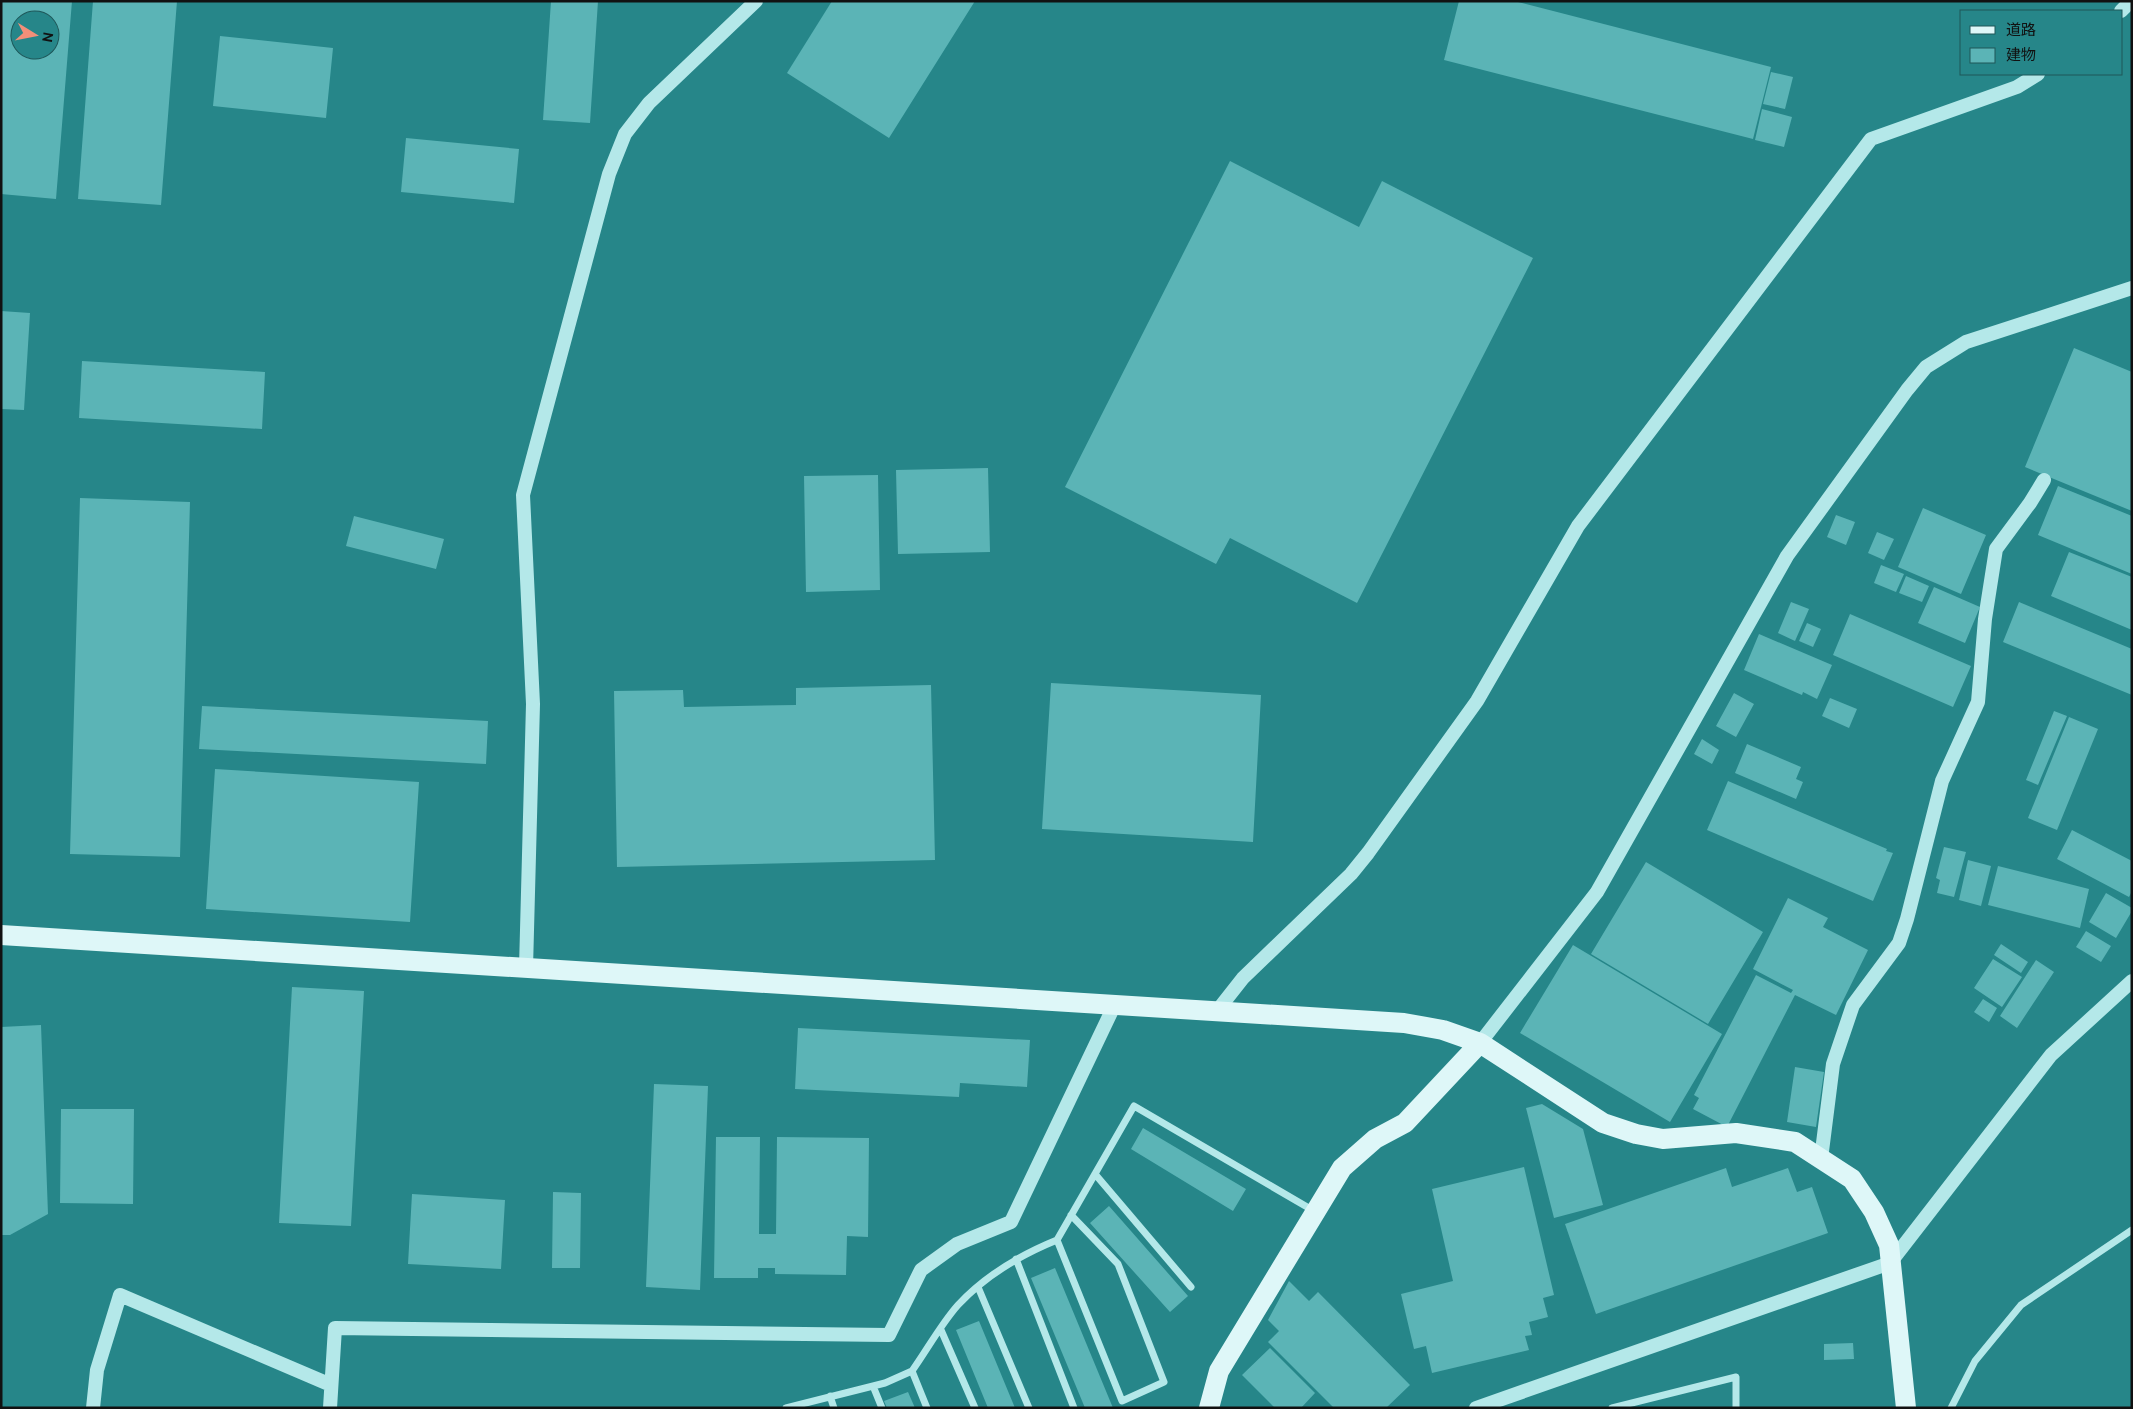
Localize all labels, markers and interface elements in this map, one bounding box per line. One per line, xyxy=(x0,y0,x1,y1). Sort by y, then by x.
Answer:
north arrow xyxy=(10,10,60,60)
legend xyxy=(1960,10,2123,75)
text: 道路 xyxy=(2006,21,2036,39)
text: N xyxy=(38,31,58,44)
text: 建物 xyxy=(2006,46,2036,64)

